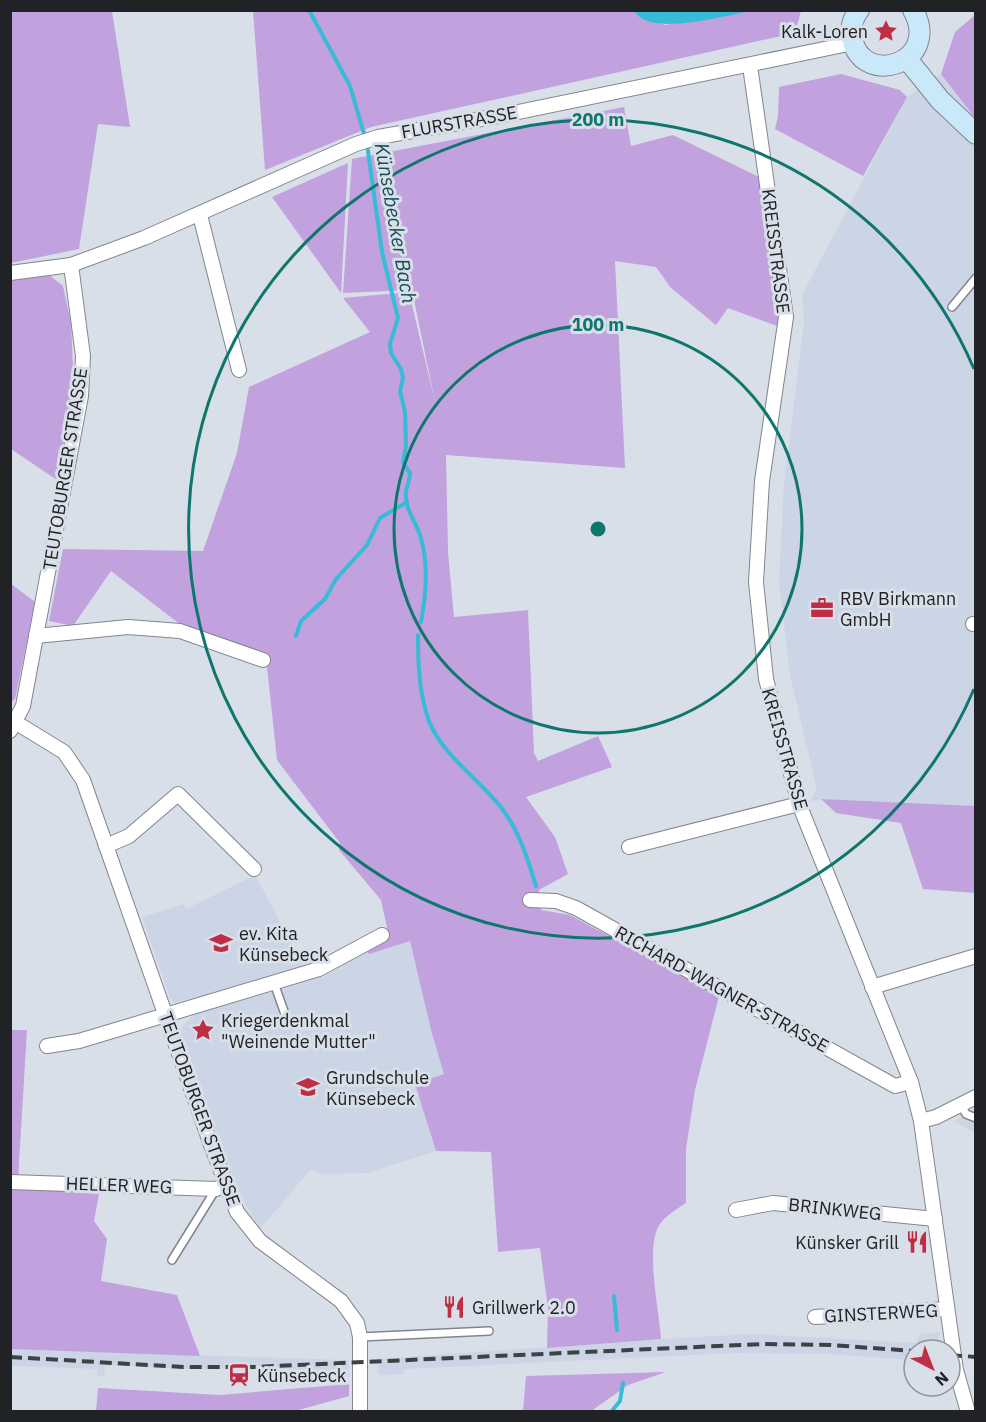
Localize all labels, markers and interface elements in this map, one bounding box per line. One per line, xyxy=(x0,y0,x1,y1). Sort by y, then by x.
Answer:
place icon: Kalk-Loren xyxy=(873,18,899,44)
place label: Kalk-Loren xyxy=(781,20,868,43)
street label: FLURSTRASSE xyxy=(399,101,519,143)
text: 200 m xyxy=(572,108,624,131)
water label: Künsebecker Bach xyxy=(369,141,423,305)
street label: KREISSTRASSE xyxy=(757,187,795,315)
text: 100 m xyxy=(572,313,624,336)
street label: TEUTOBURGER STRASSE xyxy=(38,366,92,572)
centre of rings xyxy=(588,519,608,539)
place label: RBV Birkmann GmbH xyxy=(840,587,956,631)
office icon: RBV Birkmann GmbH xyxy=(809,595,835,621)
street label: KREISSTRASSE xyxy=(757,685,813,813)
street label: RICHARD-WAGNER-STRASSE xyxy=(611,921,833,1057)
place label: ev. Kita Künsebeck xyxy=(239,922,329,966)
school or university icon: ev. Kita Künsebeck xyxy=(208,930,234,956)
street label: TEUTOBURGER STRASSE xyxy=(154,1009,246,1209)
place label: Kriegerdenkmal "Weinende Mutter" xyxy=(221,1009,376,1053)
place icon: Kriegerdenkmal "Weinende Mutter" xyxy=(190,1017,216,1043)
place label: Grundschule Künsebeck xyxy=(326,1066,429,1110)
school or university icon: Grundschule Künsebeck xyxy=(295,1074,321,1100)
street label: HELLER WEG xyxy=(65,1172,173,1198)
street label: BRINKWEG xyxy=(787,1193,883,1225)
restaurant icon: Künsker Grill xyxy=(904,1229,930,1255)
place label: Künsker Grill xyxy=(795,1231,899,1254)
restaurant icon: Grillwerk 2.0 xyxy=(441,1294,467,1320)
place label: Grillwerk 2.0 xyxy=(472,1296,576,1319)
street label: GINSTERWEG xyxy=(824,1299,938,1327)
north arrow xyxy=(902,1338,962,1398)
station icon: Künsebeck xyxy=(226,1362,252,1388)
place label: Künsebeck xyxy=(257,1364,347,1387)
text: N xyxy=(931,1368,953,1390)

